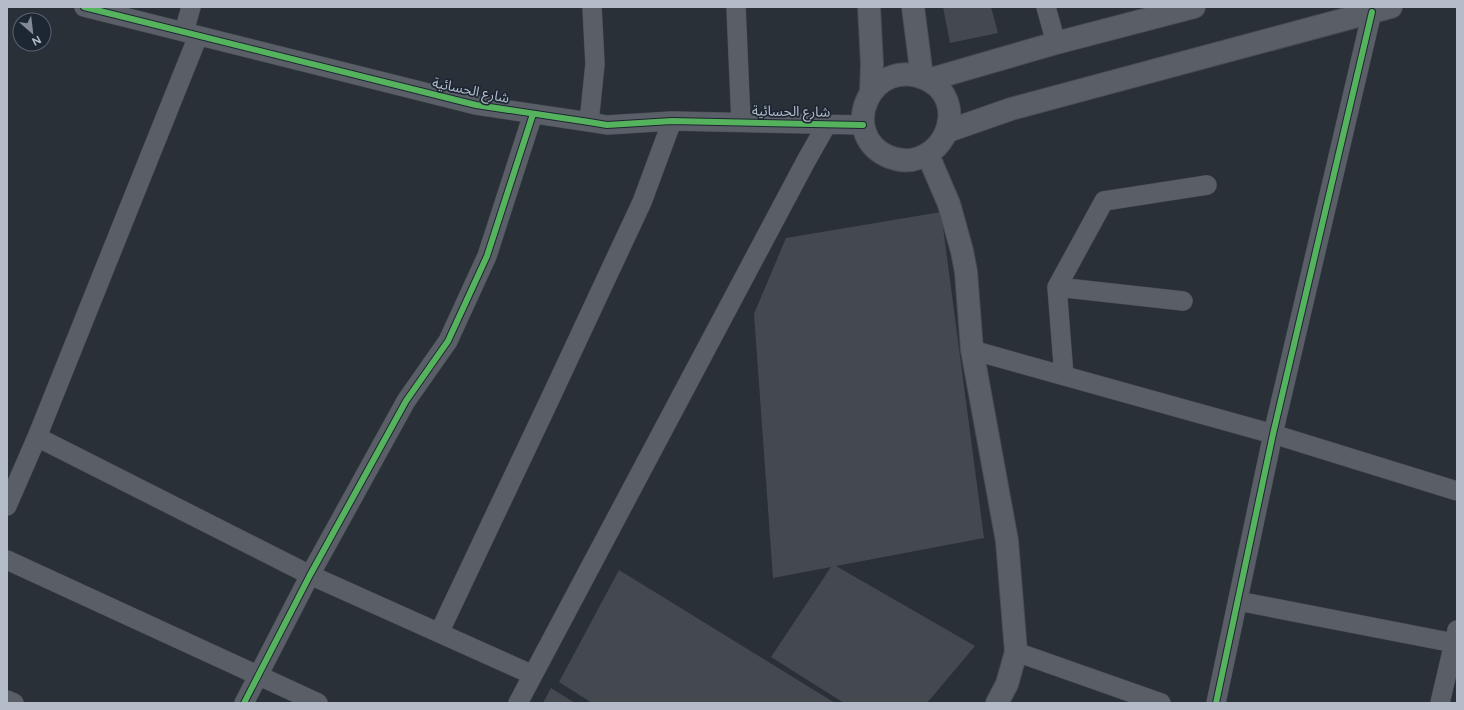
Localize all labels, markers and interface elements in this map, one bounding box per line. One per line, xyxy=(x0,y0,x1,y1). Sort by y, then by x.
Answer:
north arrow xyxy=(12,12,52,52)
text: N xyxy=(30,33,43,48)
street label: شارع الحسائية xyxy=(430,74,511,109)
street label: شارع الحسائية xyxy=(752,102,830,123)

